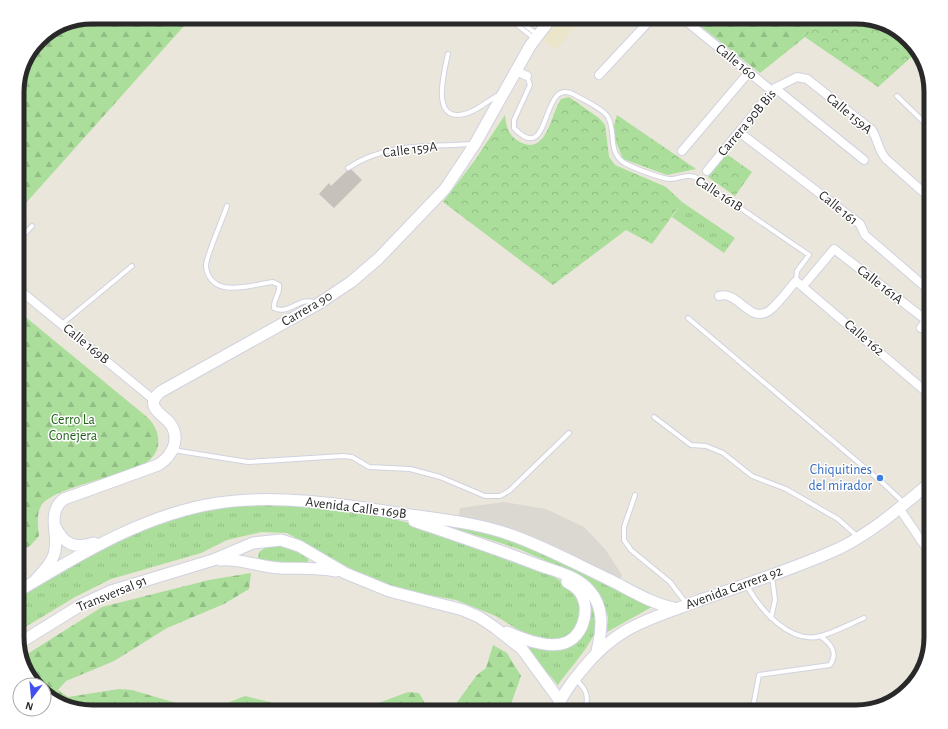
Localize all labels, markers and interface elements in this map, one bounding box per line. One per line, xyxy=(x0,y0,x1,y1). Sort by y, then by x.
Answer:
street label: Calle 160 xyxy=(713,41,759,83)
street label: Carrera 90B Bis xyxy=(715,87,779,159)
street label: Calle 159A xyxy=(824,91,874,137)
street label: Calle 159A xyxy=(382,140,438,160)
street label: Calle 161B xyxy=(693,174,745,214)
street label: Calle 161 xyxy=(816,188,860,228)
street label: Calle 161A xyxy=(855,263,905,307)
street label: Carrera 90 xyxy=(279,289,335,329)
street label: Calle 162 xyxy=(842,317,886,359)
street label: Calle 169B xyxy=(60,321,112,367)
park label: Cerro La Conejera xyxy=(49,413,98,443)
place label: Chiquitines del mirador xyxy=(809,463,872,493)
marker: Chiquitines del mirador xyxy=(875,473,885,483)
street label: Avenida Calle 169B xyxy=(305,495,407,521)
street label: Avenida Carrera 92 xyxy=(684,564,784,612)
street label: Transversal 91 xyxy=(75,574,149,614)
north arrow xyxy=(12,677,52,717)
text: N xyxy=(24,700,35,712)

